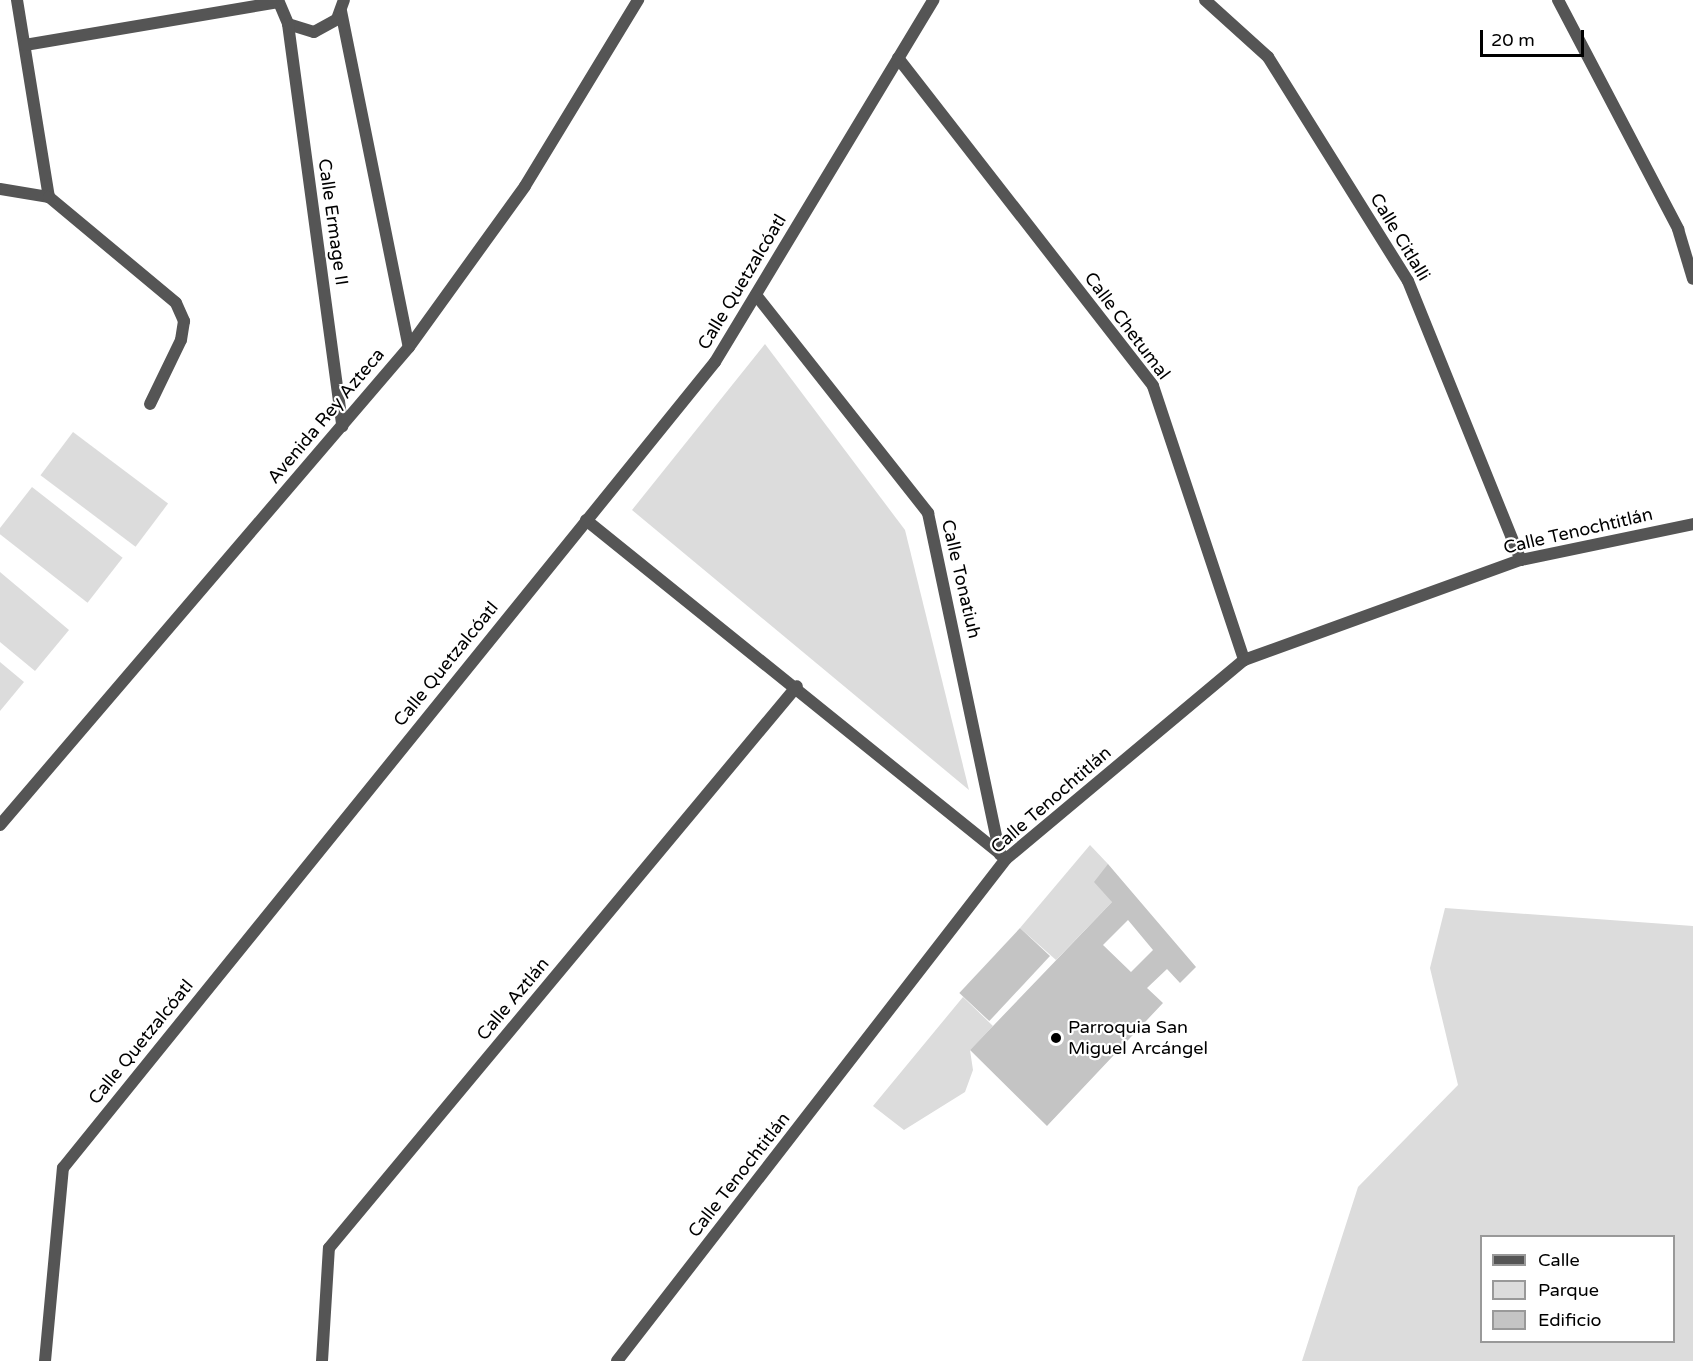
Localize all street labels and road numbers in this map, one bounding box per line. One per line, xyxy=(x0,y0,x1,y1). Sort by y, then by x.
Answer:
street label: Calle Ermage II xyxy=(313,157,353,287)
street label: Calle Citlalli xyxy=(1365,189,1435,285)
street label: Calle Quetzalcóatl xyxy=(693,210,791,354)
street label: Calle Chetumal xyxy=(1080,268,1174,384)
street label: Avenida Rey Azteca xyxy=(263,344,389,488)
street label: Calle Tenochtitlán xyxy=(1501,503,1655,559)
street label: Calle Tonatiuh xyxy=(937,517,985,641)
street label: Calle Quetzalcóatl xyxy=(389,597,503,731)
street label: Calle Tenochtitlán xyxy=(986,742,1116,858)
street label: Calle Aztlán xyxy=(472,953,554,1045)
street label: Calle Quetzalcóatl xyxy=(84,975,198,1109)
street label: Calle Tenochtitlán xyxy=(684,1108,794,1242)

